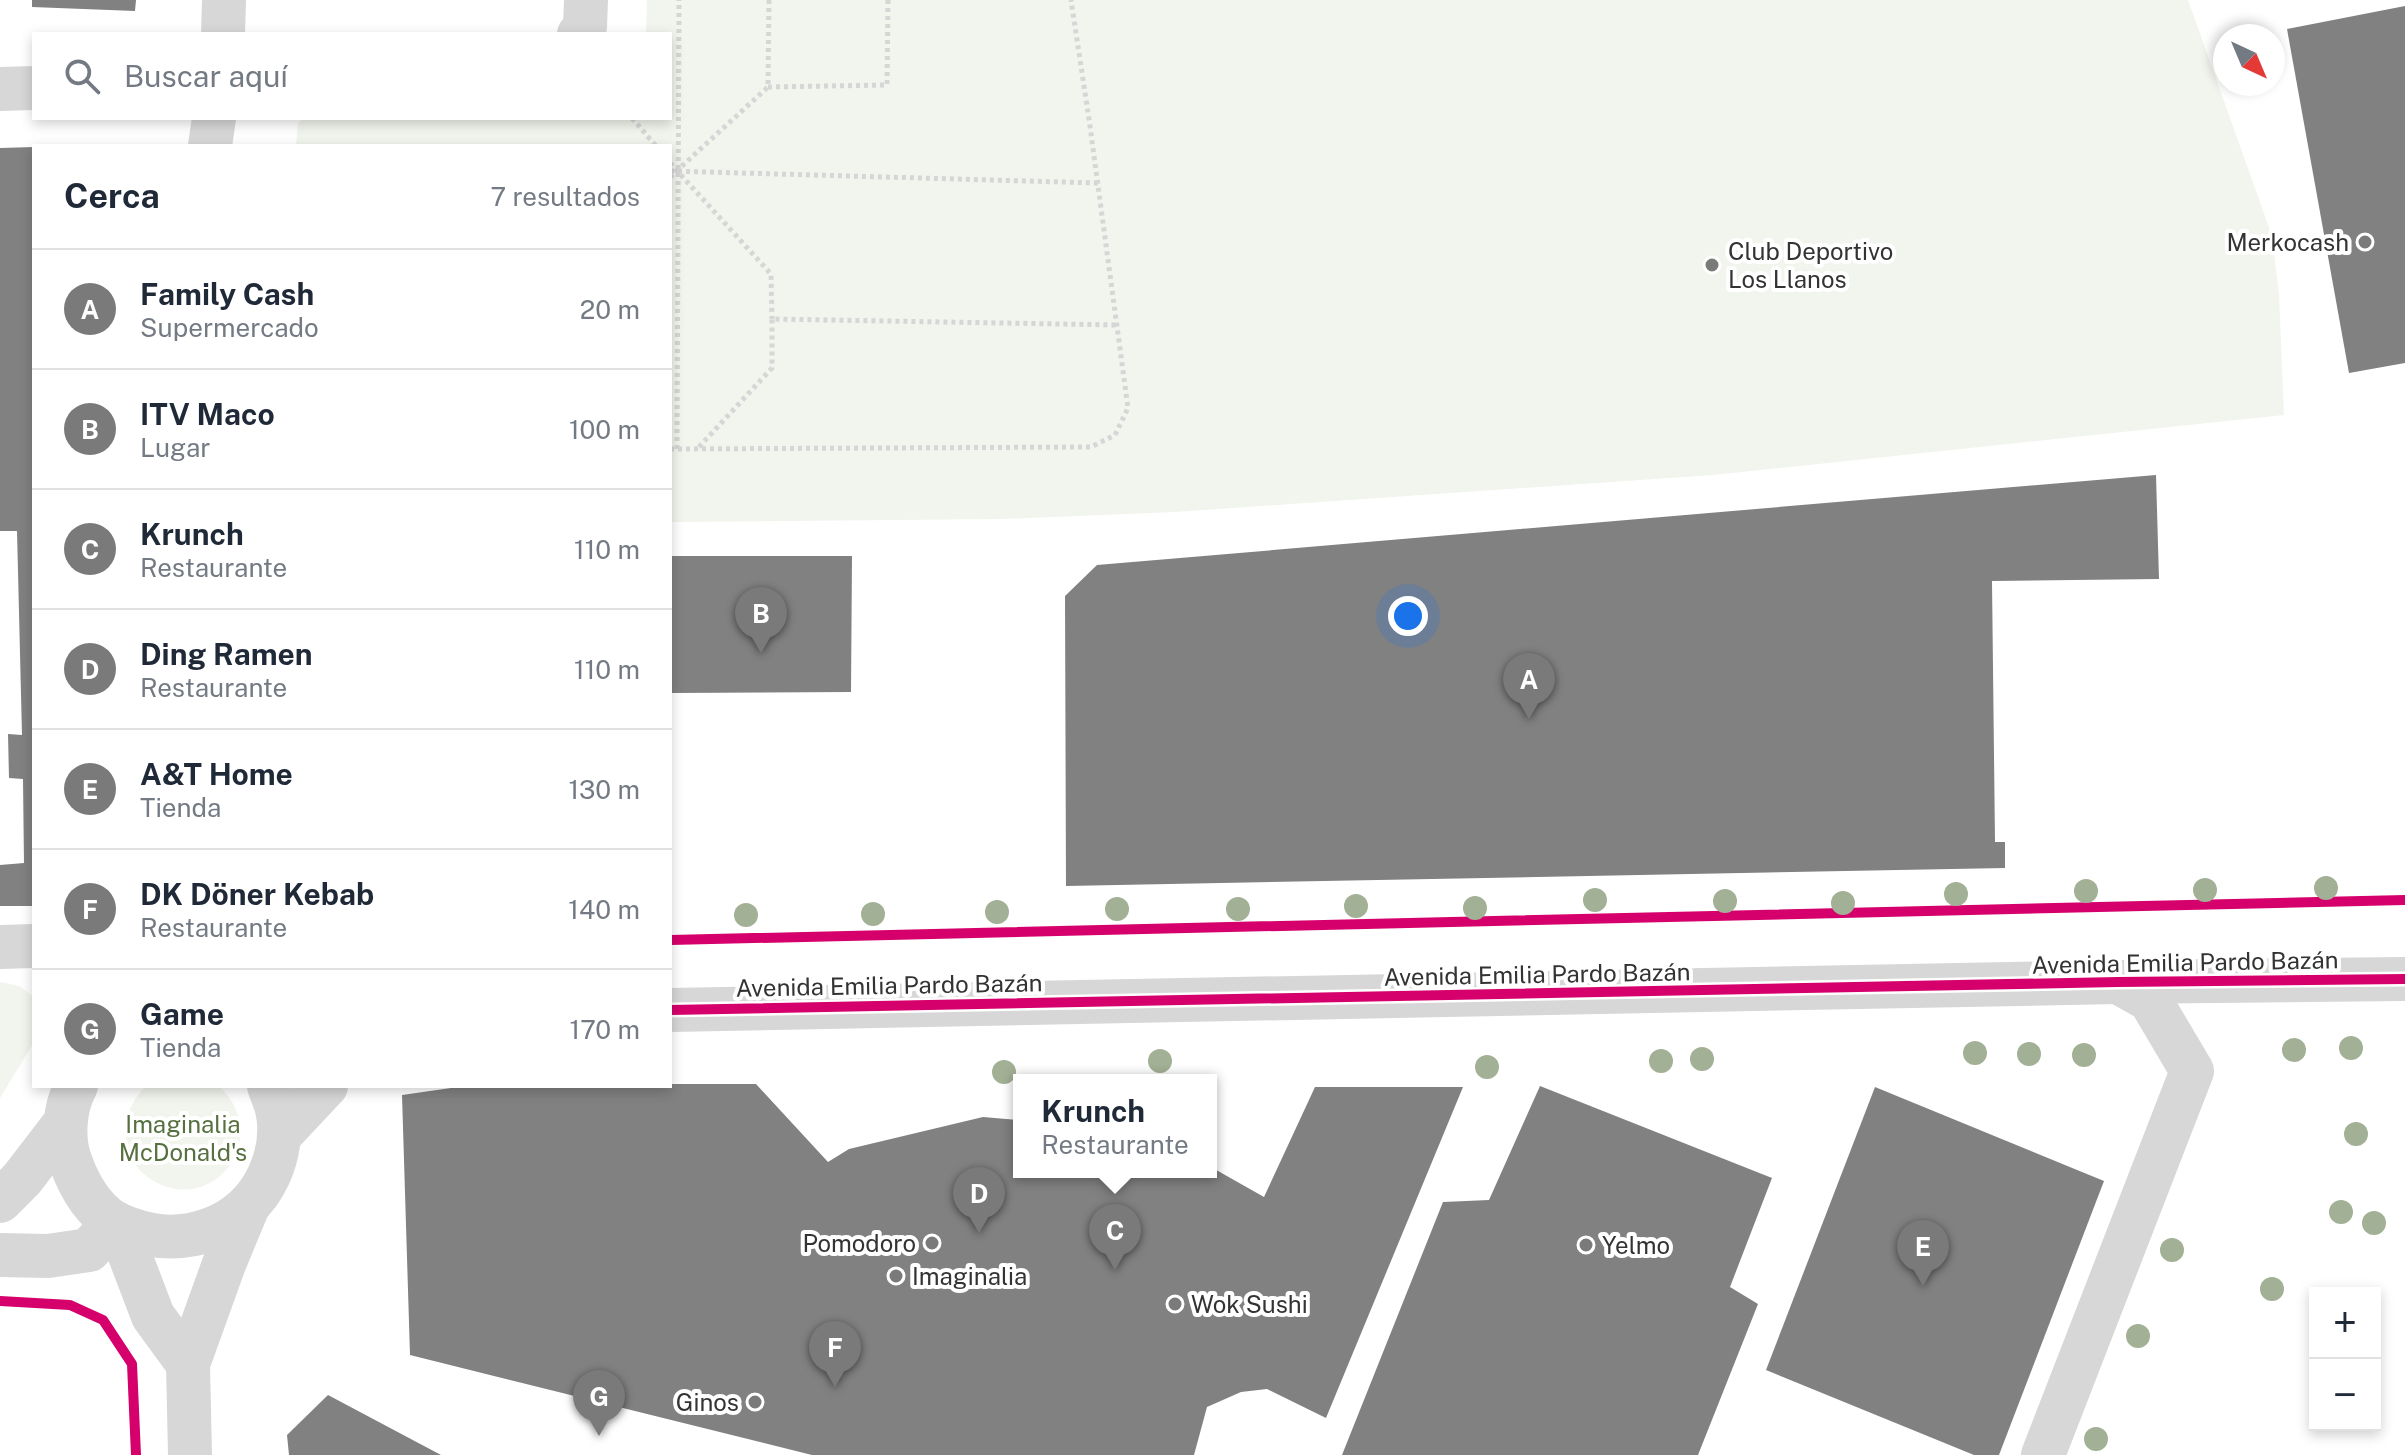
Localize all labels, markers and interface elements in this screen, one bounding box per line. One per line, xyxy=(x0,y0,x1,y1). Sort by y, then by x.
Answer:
north arrow xyxy=(2213,24,2285,96)
search box xyxy=(32,32,672,120)
icon: search xyxy=(60,54,104,98)
text: Buscar aquí xyxy=(124,58,288,94)
text: Cerca xyxy=(64,176,160,216)
text: 7 resultados xyxy=(490,181,640,212)
place label: Merkocash xyxy=(2226,228,2349,256)
marker: Merkocash xyxy=(2356,233,2374,251)
place label: Club Deportivo Los Llanos xyxy=(1728,237,1893,293)
marker: Club Deportivo Los Llanos xyxy=(1703,256,1721,274)
text: Family Cash xyxy=(140,276,314,312)
text: A xyxy=(81,294,99,325)
text: 20 m xyxy=(580,294,640,325)
text: Supermercado xyxy=(140,312,319,343)
text: ITV Maco xyxy=(140,396,275,432)
text: B xyxy=(81,414,99,445)
text: 100 m xyxy=(569,414,640,445)
text: Lugar xyxy=(140,432,210,463)
text: Krunch xyxy=(140,516,244,552)
text: C xyxy=(81,534,99,565)
text: 110 m xyxy=(574,534,640,565)
text: Restaurante xyxy=(140,552,287,583)
pin: B xyxy=(735,587,787,653)
your location xyxy=(1388,596,1428,636)
text: Ding Ramen xyxy=(140,636,313,672)
pin: A xyxy=(1503,653,1555,719)
text: D xyxy=(81,654,99,685)
text: 110 m xyxy=(574,654,640,685)
text: Restaurante xyxy=(140,672,287,703)
text: A&T Home xyxy=(140,756,293,792)
text: E xyxy=(82,774,98,805)
text: 130 m xyxy=(568,774,640,805)
text: Tienda xyxy=(140,792,221,823)
text: DK Döner Kebab xyxy=(140,876,374,912)
text: F xyxy=(82,894,98,925)
text: 140 m xyxy=(568,894,640,925)
text: Restaurante xyxy=(140,912,287,943)
street label: Avenida Emilia Pardo Bazán xyxy=(2031,945,2339,979)
street label: Avenida Emilia Pardo Bazán xyxy=(1383,957,1691,991)
street label: Avenida Emilia Pardo Bazán xyxy=(735,968,1043,1002)
text: Game xyxy=(140,996,224,1032)
text: G xyxy=(80,1014,100,1045)
text: 170 m xyxy=(570,1014,640,1045)
text: Tienda xyxy=(140,1032,221,1063)
popup xyxy=(1013,1074,1217,1178)
text: Krunch xyxy=(1041,1093,1145,1129)
park label: Imaginalia McDonald's xyxy=(119,1110,247,1166)
text: Restaurante xyxy=(1041,1129,1189,1160)
pin: D xyxy=(953,1167,1005,1233)
pin: C xyxy=(1089,1204,1141,1270)
pin: E xyxy=(1897,1220,1949,1286)
place label: Pomodoro xyxy=(802,1229,916,1257)
place label: Yelmo xyxy=(1602,1231,1670,1259)
marker: Pomodoro xyxy=(923,1234,941,1252)
marker: Yelmo xyxy=(1577,1236,1595,1254)
place label: Imaginalia xyxy=(912,1262,1027,1290)
marker: Imaginalia xyxy=(887,1267,905,1285)
map controls xyxy=(2309,1287,2381,1431)
button: + xyxy=(2309,1287,2381,1359)
place label: Wok Sushi xyxy=(1191,1290,1308,1318)
marker: Wok Sushi xyxy=(1166,1295,1184,1313)
pin: F xyxy=(809,1321,861,1387)
button: − xyxy=(2309,1359,2381,1431)
pin: G xyxy=(573,1370,625,1436)
place label: Ginos xyxy=(676,1388,739,1416)
marker: Ginos xyxy=(746,1393,764,1411)

